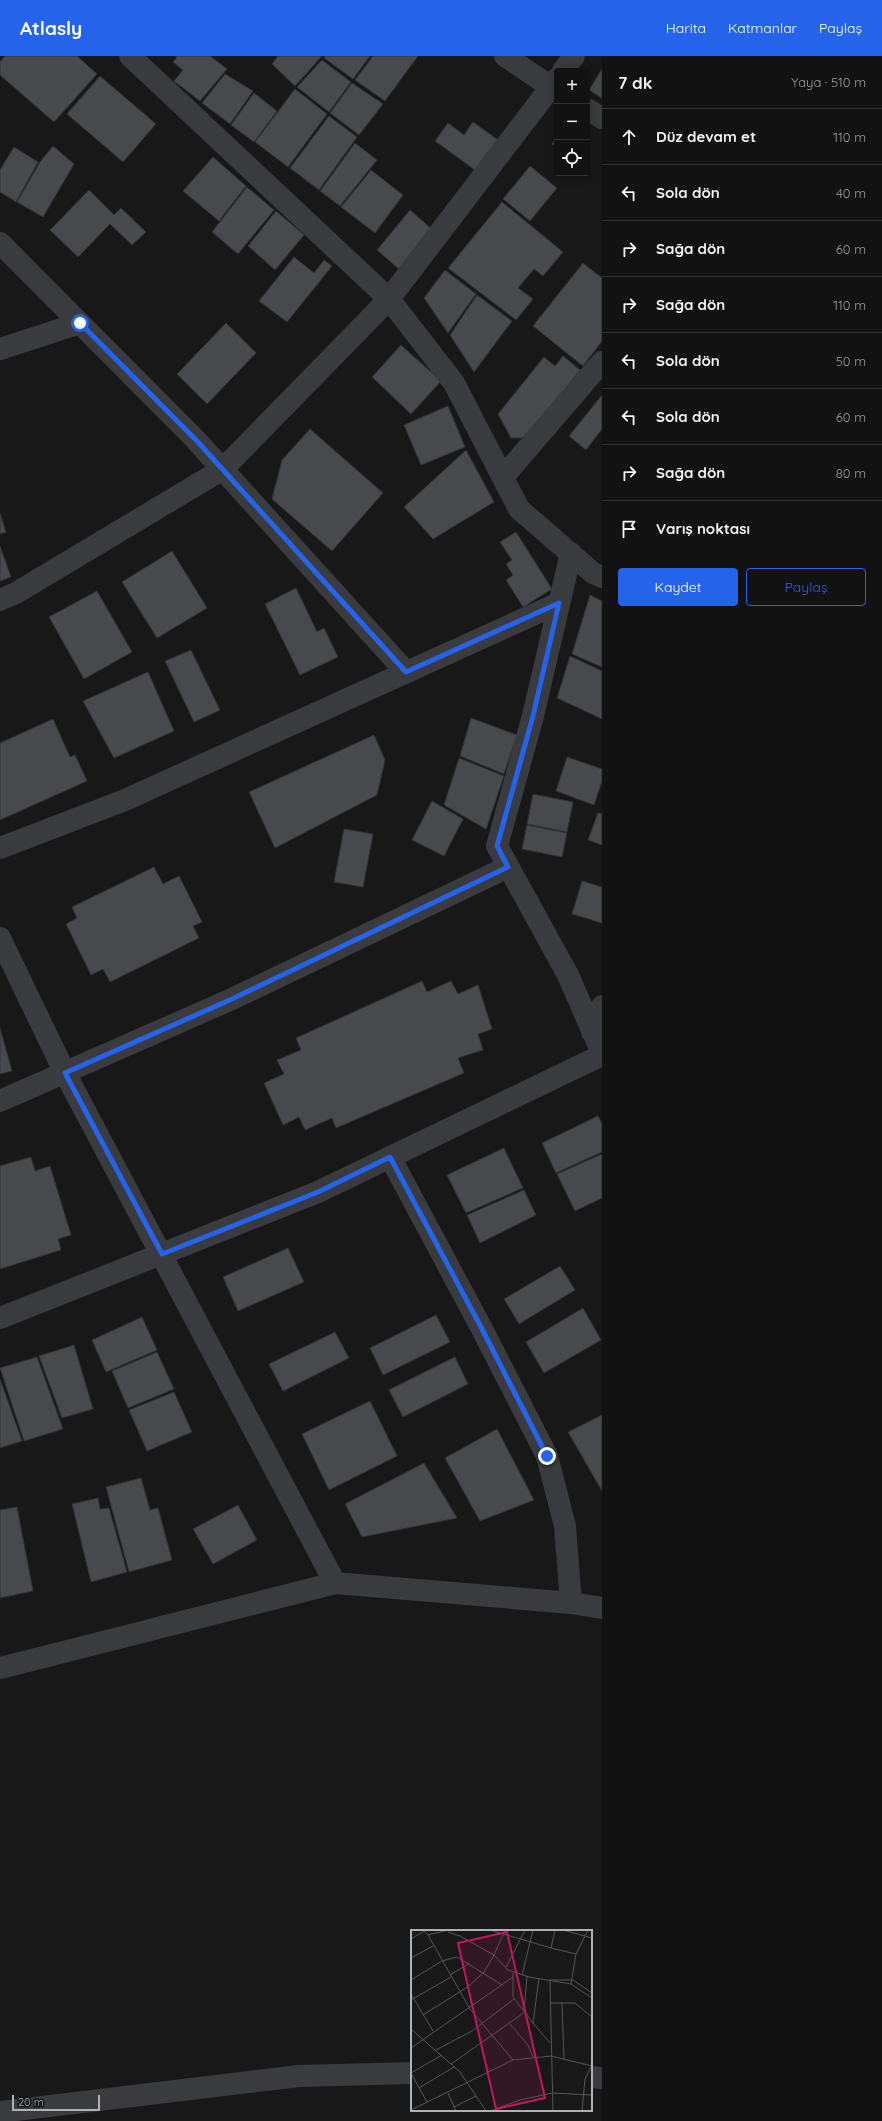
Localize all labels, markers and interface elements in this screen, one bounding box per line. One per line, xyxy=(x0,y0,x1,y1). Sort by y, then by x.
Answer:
text: Atlasly xyxy=(20,16,82,40)
text: Harita xyxy=(666,19,706,37)
text: Katmanlar xyxy=(728,19,797,37)
text: Paylaş xyxy=(819,19,862,37)
map controls xyxy=(554,68,590,176)
button: + xyxy=(554,68,590,104)
text: 7 dk xyxy=(618,72,652,93)
text: Yaya · 510 m xyxy=(791,74,866,90)
button: − xyxy=(554,104,590,140)
icon: ahead xyxy=(618,126,640,148)
text: Düz devam et xyxy=(656,127,756,146)
text: 110 m xyxy=(833,129,866,145)
button: locate xyxy=(554,140,590,176)
icon: left xyxy=(618,182,640,204)
text: Sola dön xyxy=(656,183,720,202)
text: 40 m xyxy=(836,185,866,201)
icon: right xyxy=(618,238,640,260)
text: Sağa dön xyxy=(656,239,725,258)
text: 60 m xyxy=(836,241,866,257)
icon: right xyxy=(618,294,640,316)
text: Sağa dön xyxy=(656,295,725,314)
text: 110 m xyxy=(833,297,866,313)
route start xyxy=(71,314,89,332)
icon: left xyxy=(618,350,640,372)
text: Sola dön xyxy=(656,351,720,370)
text: 50 m xyxy=(836,353,866,369)
icon: left xyxy=(618,406,640,428)
text: Sola dön xyxy=(656,407,720,426)
text: 60 m xyxy=(836,409,866,425)
icon: right xyxy=(618,462,640,484)
text: Sağa dön xyxy=(656,463,725,482)
text: 80 m xyxy=(836,465,866,481)
icon: arrive xyxy=(618,518,640,540)
text: Varış noktası xyxy=(656,519,750,538)
button: Kaydet xyxy=(618,568,738,606)
button: Paylaş xyxy=(746,568,866,606)
route end xyxy=(538,1447,556,1465)
inset map xyxy=(411,1930,592,2111)
scale bar xyxy=(12,2093,100,2112)
text: 20 m xyxy=(18,2095,44,2109)

